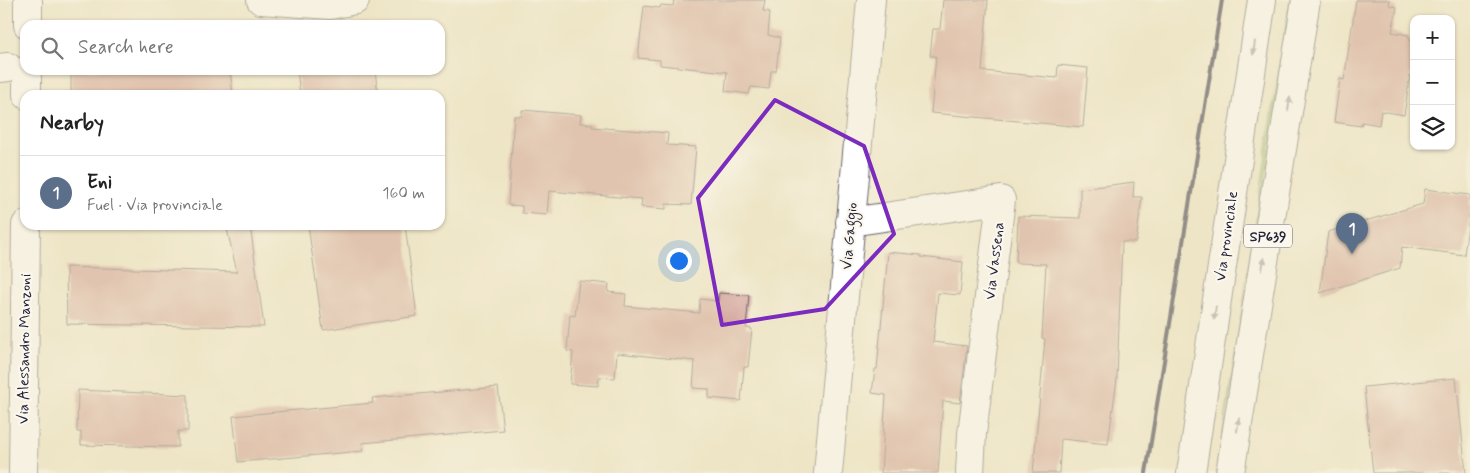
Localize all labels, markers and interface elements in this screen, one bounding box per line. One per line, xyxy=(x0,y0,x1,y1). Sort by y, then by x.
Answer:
map controls xyxy=(1410,15,1455,150)
button: + xyxy=(1410,15,1455,60)
search box xyxy=(20,20,445,75)
icon: search xyxy=(38,34,66,62)
text: Search here xyxy=(78,35,174,60)
one-way arrow xyxy=(1250,41,1258,57)
button: − xyxy=(1410,60,1455,105)
one-way arrow xyxy=(1285,96,1293,112)
button: layers xyxy=(1410,105,1455,150)
text: Nearby xyxy=(40,109,104,137)
text: Eni xyxy=(87,170,112,195)
text: 1 xyxy=(52,183,60,204)
text: 160 m xyxy=(382,183,425,204)
street label: Via provinciale xyxy=(1211,190,1243,282)
text: Fuel · Via provinciale xyxy=(87,195,223,216)
street label: Via Gaggio xyxy=(837,202,864,271)
pin: 1 xyxy=(1336,213,1368,254)
street label: Via Vassena xyxy=(980,221,1010,301)
road number: SP639 xyxy=(1244,225,1292,248)
your location xyxy=(666,248,692,274)
one-way arrow xyxy=(1259,256,1267,272)
street label: Via Alessandro Manzoni xyxy=(14,274,36,424)
one-way arrow xyxy=(1211,305,1219,321)
one-way arrow xyxy=(1234,416,1242,432)

